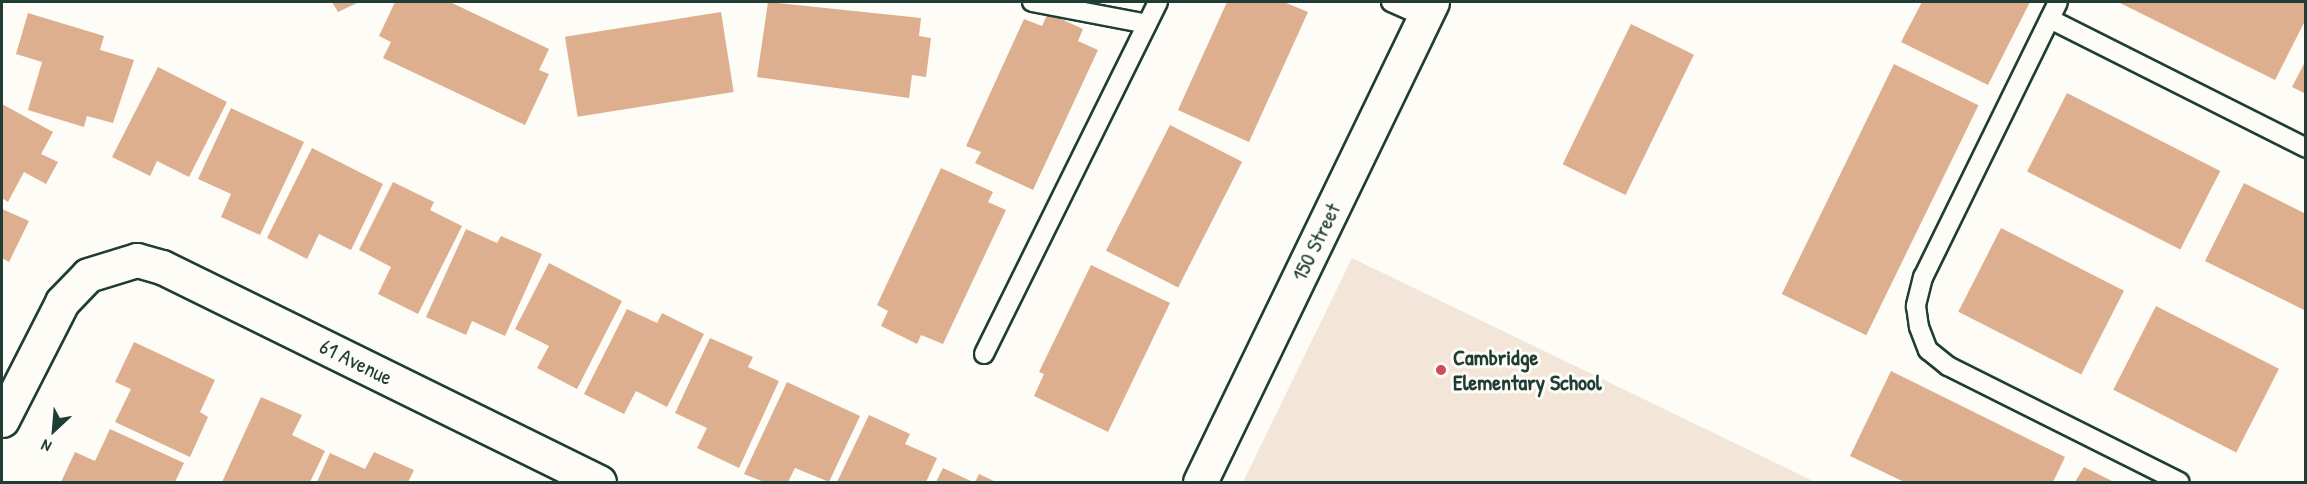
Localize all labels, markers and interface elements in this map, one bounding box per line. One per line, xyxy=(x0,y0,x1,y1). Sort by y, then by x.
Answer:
street label: 150 Street xyxy=(1286,199,1346,285)
street label: 61 Avenue xyxy=(315,333,397,391)
place label: Cambridge Elementary School xyxy=(1453,344,1601,396)
marker: Cambridge Elementary School xyxy=(1434,363,1448,377)
north arrow xyxy=(24,400,84,460)
text: N xyxy=(37,434,55,458)

